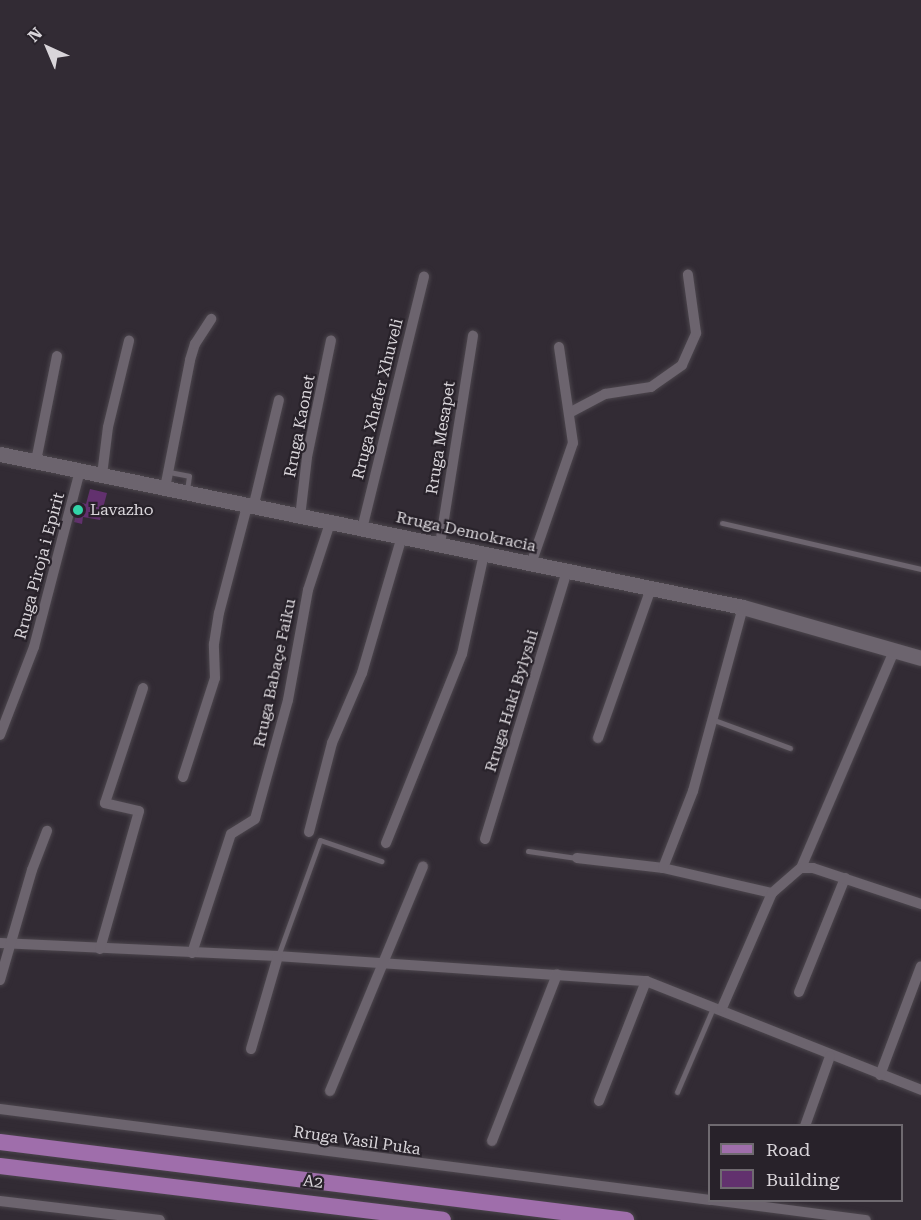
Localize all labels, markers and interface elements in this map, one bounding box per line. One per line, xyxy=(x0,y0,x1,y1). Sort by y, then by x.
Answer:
north arrow xyxy=(18,18,78,78)
text: N xyxy=(24,24,46,46)
street label: Rruga Xhafer Xhuveli xyxy=(349,316,407,482)
street label: Rruga Kaonet xyxy=(281,373,319,479)
street label: Rruga Mesapet xyxy=(423,380,459,496)
street label: Rruga Piroja i Epirit xyxy=(11,491,69,641)
place label: Lavazho xyxy=(90,500,154,520)
marker: Lavazho xyxy=(71,503,85,517)
street label: Rruga Demokracia xyxy=(394,508,538,556)
street label: Rruga Babaçe Faiku xyxy=(250,597,300,749)
street label: Rruga Haki Bylyshi xyxy=(481,628,543,774)
street label: Rruga Vasil Puka xyxy=(292,1123,422,1159)
legend xyxy=(708,1124,903,1202)
text: Road xyxy=(766,1139,810,1160)
text: Building xyxy=(766,1169,840,1190)
street label: A2 xyxy=(302,1171,324,1193)

